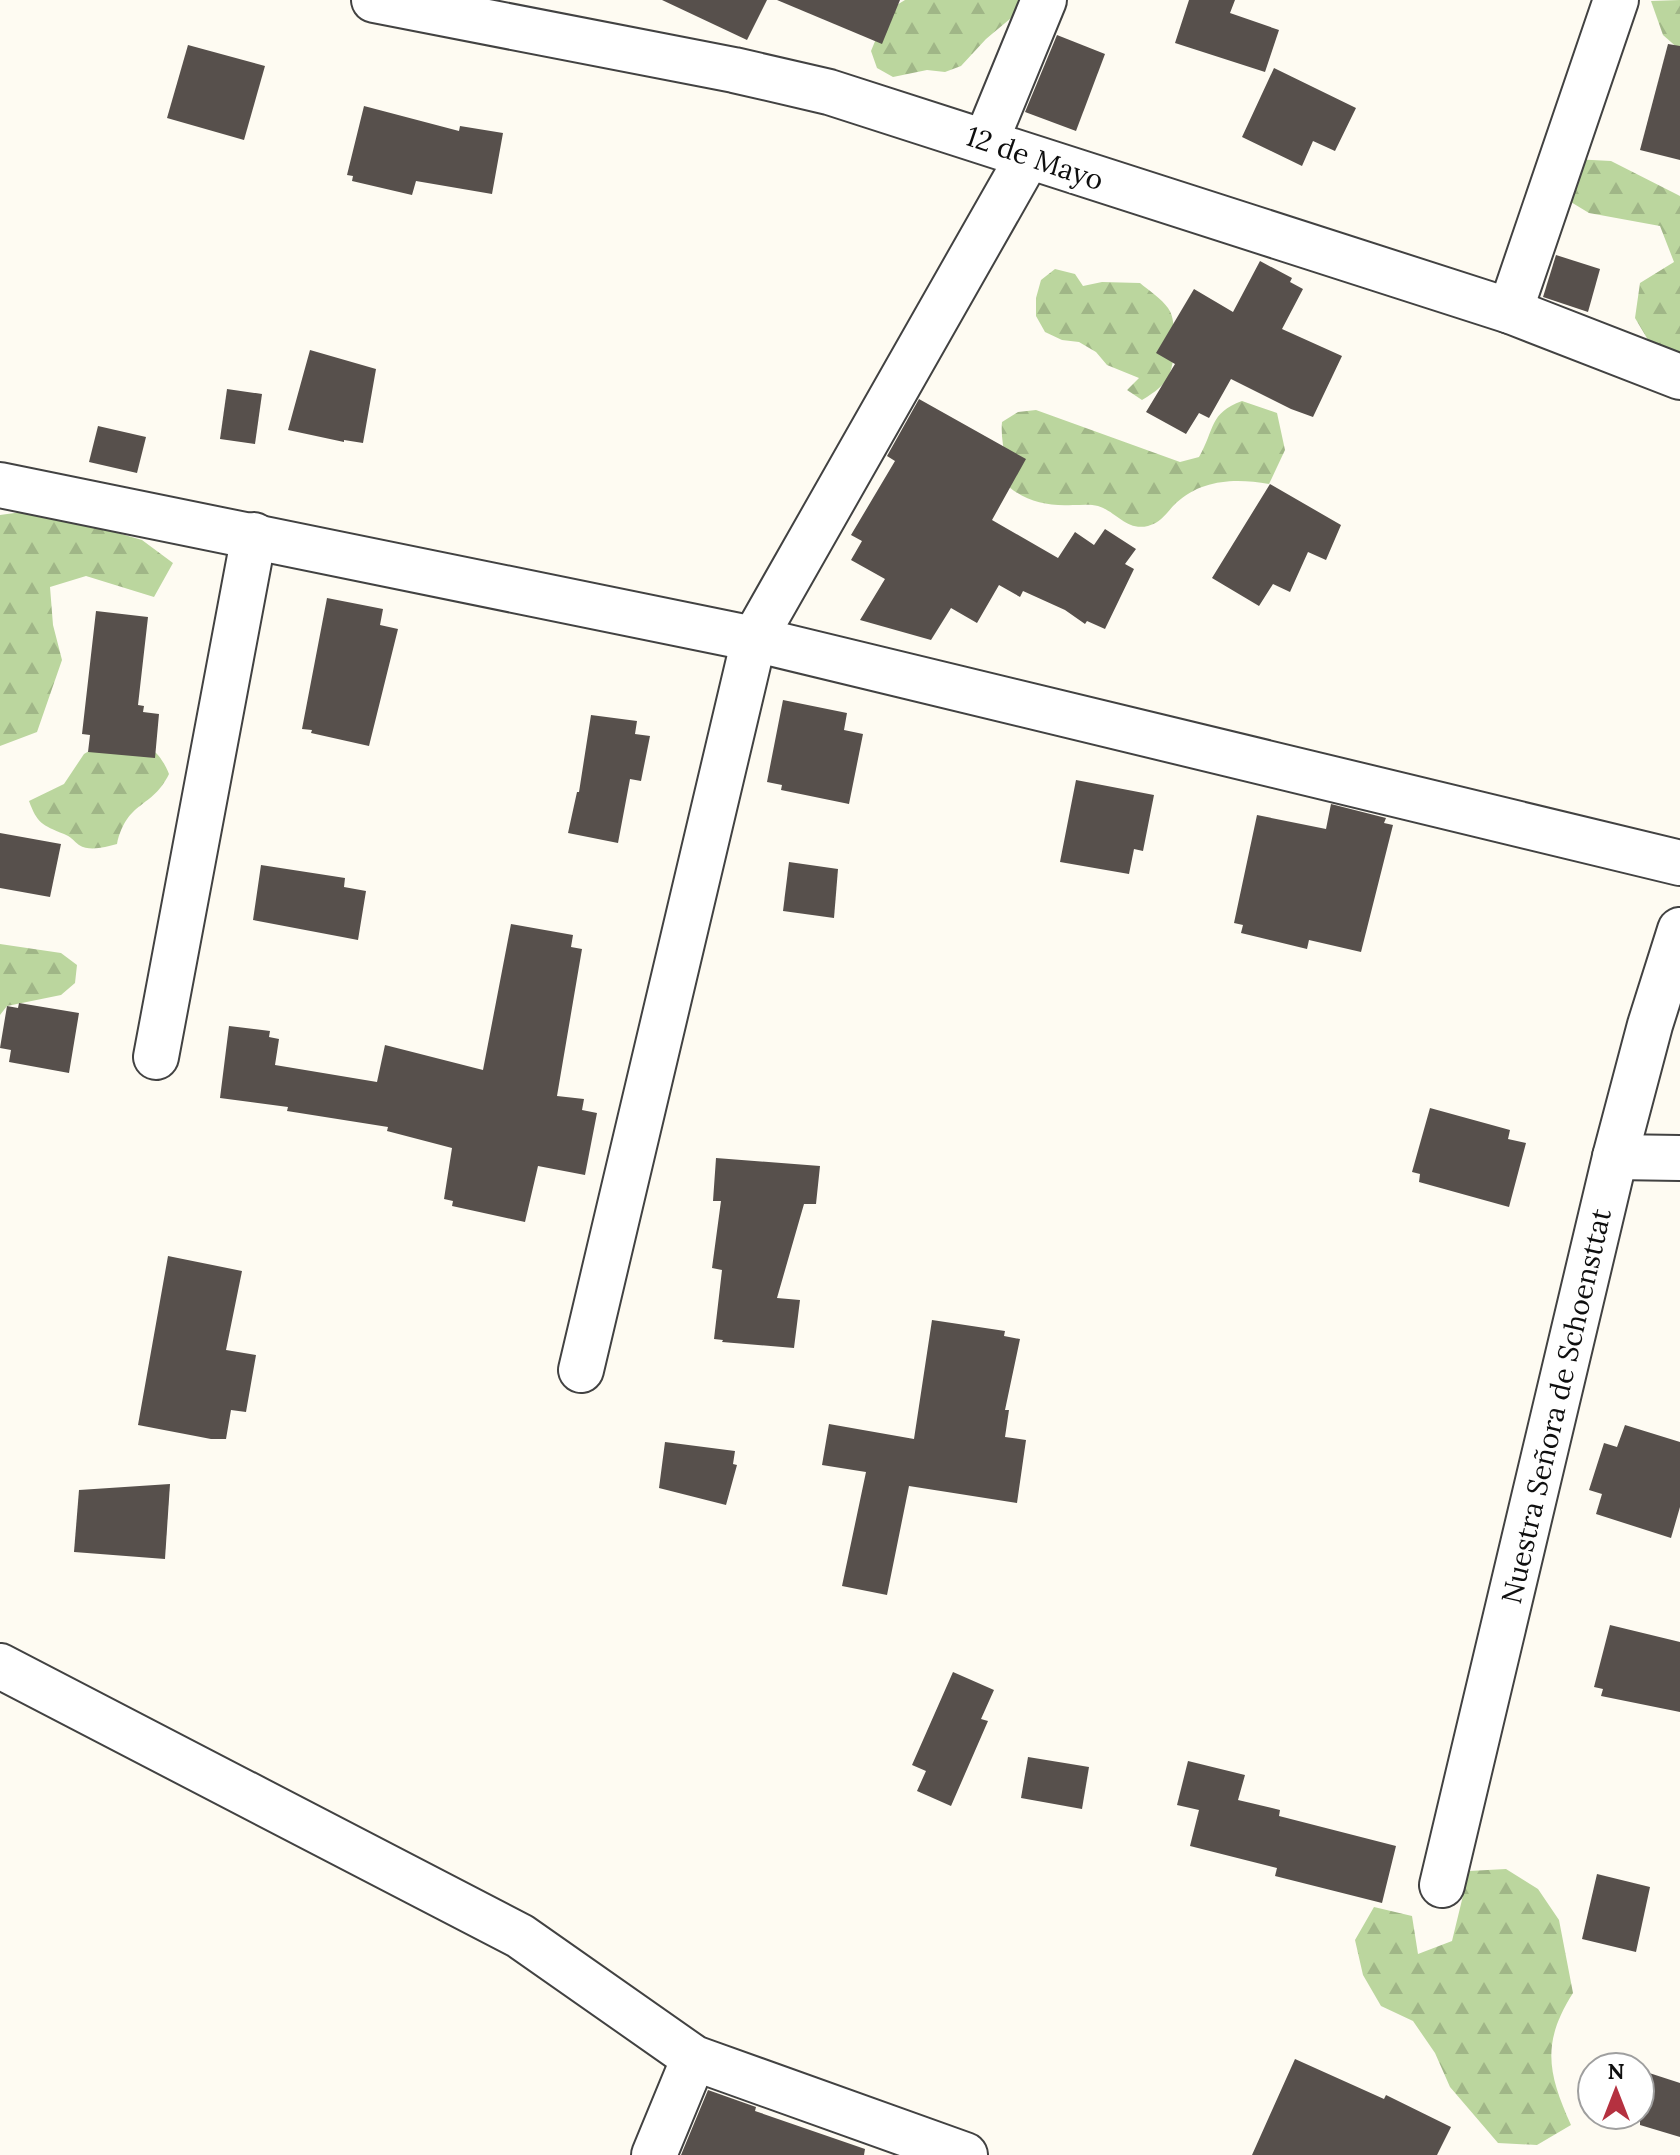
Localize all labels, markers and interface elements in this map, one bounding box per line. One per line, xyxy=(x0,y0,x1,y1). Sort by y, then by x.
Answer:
street label: 12 de Mayo xyxy=(962,118,1108,198)
street label: Nuestra Señora de Schoensttat xyxy=(1493,1205,1619,1607)
north arrow xyxy=(1576,2051,1656,2131)
text: N xyxy=(1607,2057,1625,2085)

